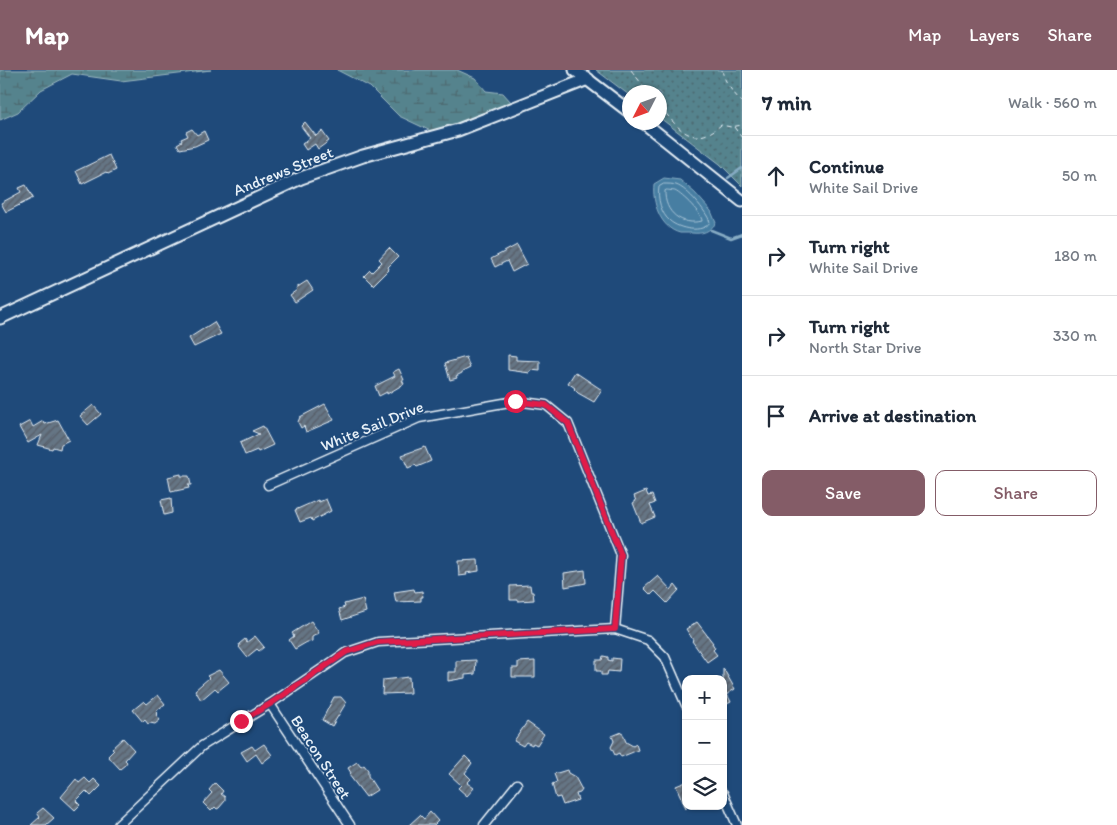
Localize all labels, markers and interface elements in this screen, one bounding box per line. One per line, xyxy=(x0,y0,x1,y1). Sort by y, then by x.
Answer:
text: Map xyxy=(25,21,69,50)
text: Map xyxy=(908,24,941,46)
text: Layers xyxy=(969,24,1019,46)
text: Share xyxy=(1047,24,1092,46)
north arrow xyxy=(622,85,667,130)
text: 7 min xyxy=(762,90,811,115)
text: Walk · 560 m xyxy=(1008,93,1097,112)
street label: Andrews Street xyxy=(230,142,336,200)
text: Continue xyxy=(809,155,884,178)
icon: ahead xyxy=(762,162,790,190)
text: 50 m xyxy=(1062,166,1097,185)
text: White Sail Drive xyxy=(809,178,918,197)
text: Turn right xyxy=(809,235,890,258)
icon: right xyxy=(762,242,790,270)
text: 180 m xyxy=(1054,246,1097,265)
text: White Sail Drive xyxy=(809,258,918,277)
text: Turn right xyxy=(809,315,890,338)
icon: right xyxy=(762,322,790,350)
text: 330 m xyxy=(1053,326,1097,345)
text: North Star Drive xyxy=(809,338,922,357)
route start xyxy=(504,390,527,413)
street label: White Sail Drive xyxy=(318,397,426,455)
icon: arrive xyxy=(762,402,790,430)
text: Arrive at destination xyxy=(809,404,976,427)
button: Save xyxy=(762,470,925,516)
button: Share xyxy=(935,470,1097,516)
map controls xyxy=(682,675,727,810)
button: + xyxy=(682,675,727,720)
route end xyxy=(230,710,253,733)
street label: Beacon Street xyxy=(287,711,355,803)
button: − xyxy=(682,720,727,765)
button: layers xyxy=(682,765,727,810)

